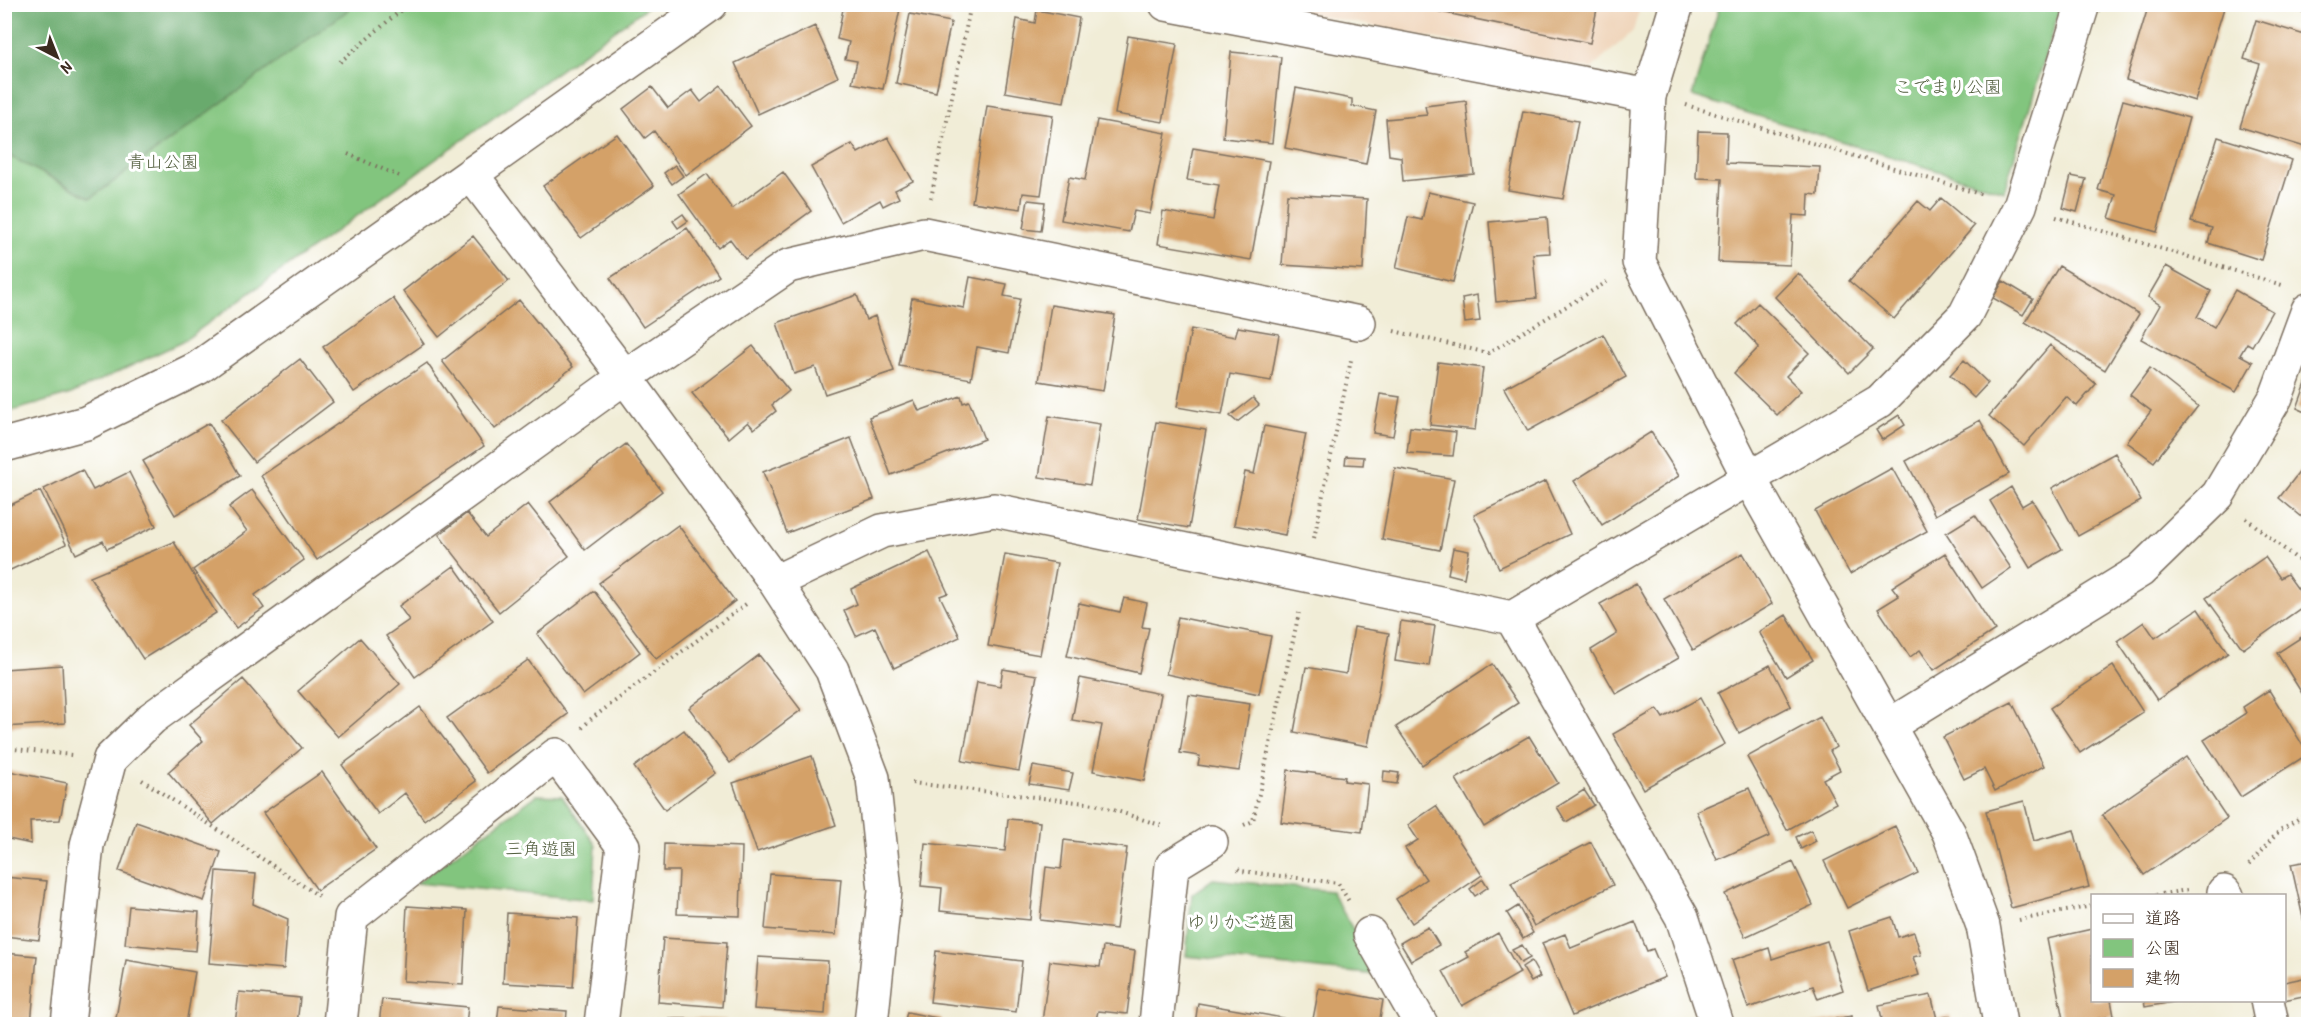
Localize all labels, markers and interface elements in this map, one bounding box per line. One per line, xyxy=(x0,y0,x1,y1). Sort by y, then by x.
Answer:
north arrow xyxy=(27,27,87,87)
text: N xyxy=(56,57,78,79)
park label: こでまり公園 xyxy=(1894,74,2002,99)
park label: 青山公園 xyxy=(127,149,199,174)
park label: 三角遊園 xyxy=(505,836,577,861)
legend xyxy=(2091,894,2286,1002)
text: 道路 xyxy=(2145,905,2181,930)
park label: ゆりかご遊園 xyxy=(1187,909,1295,934)
text: 公園 xyxy=(2145,935,2181,960)
text: 建物 xyxy=(2145,965,2181,990)

